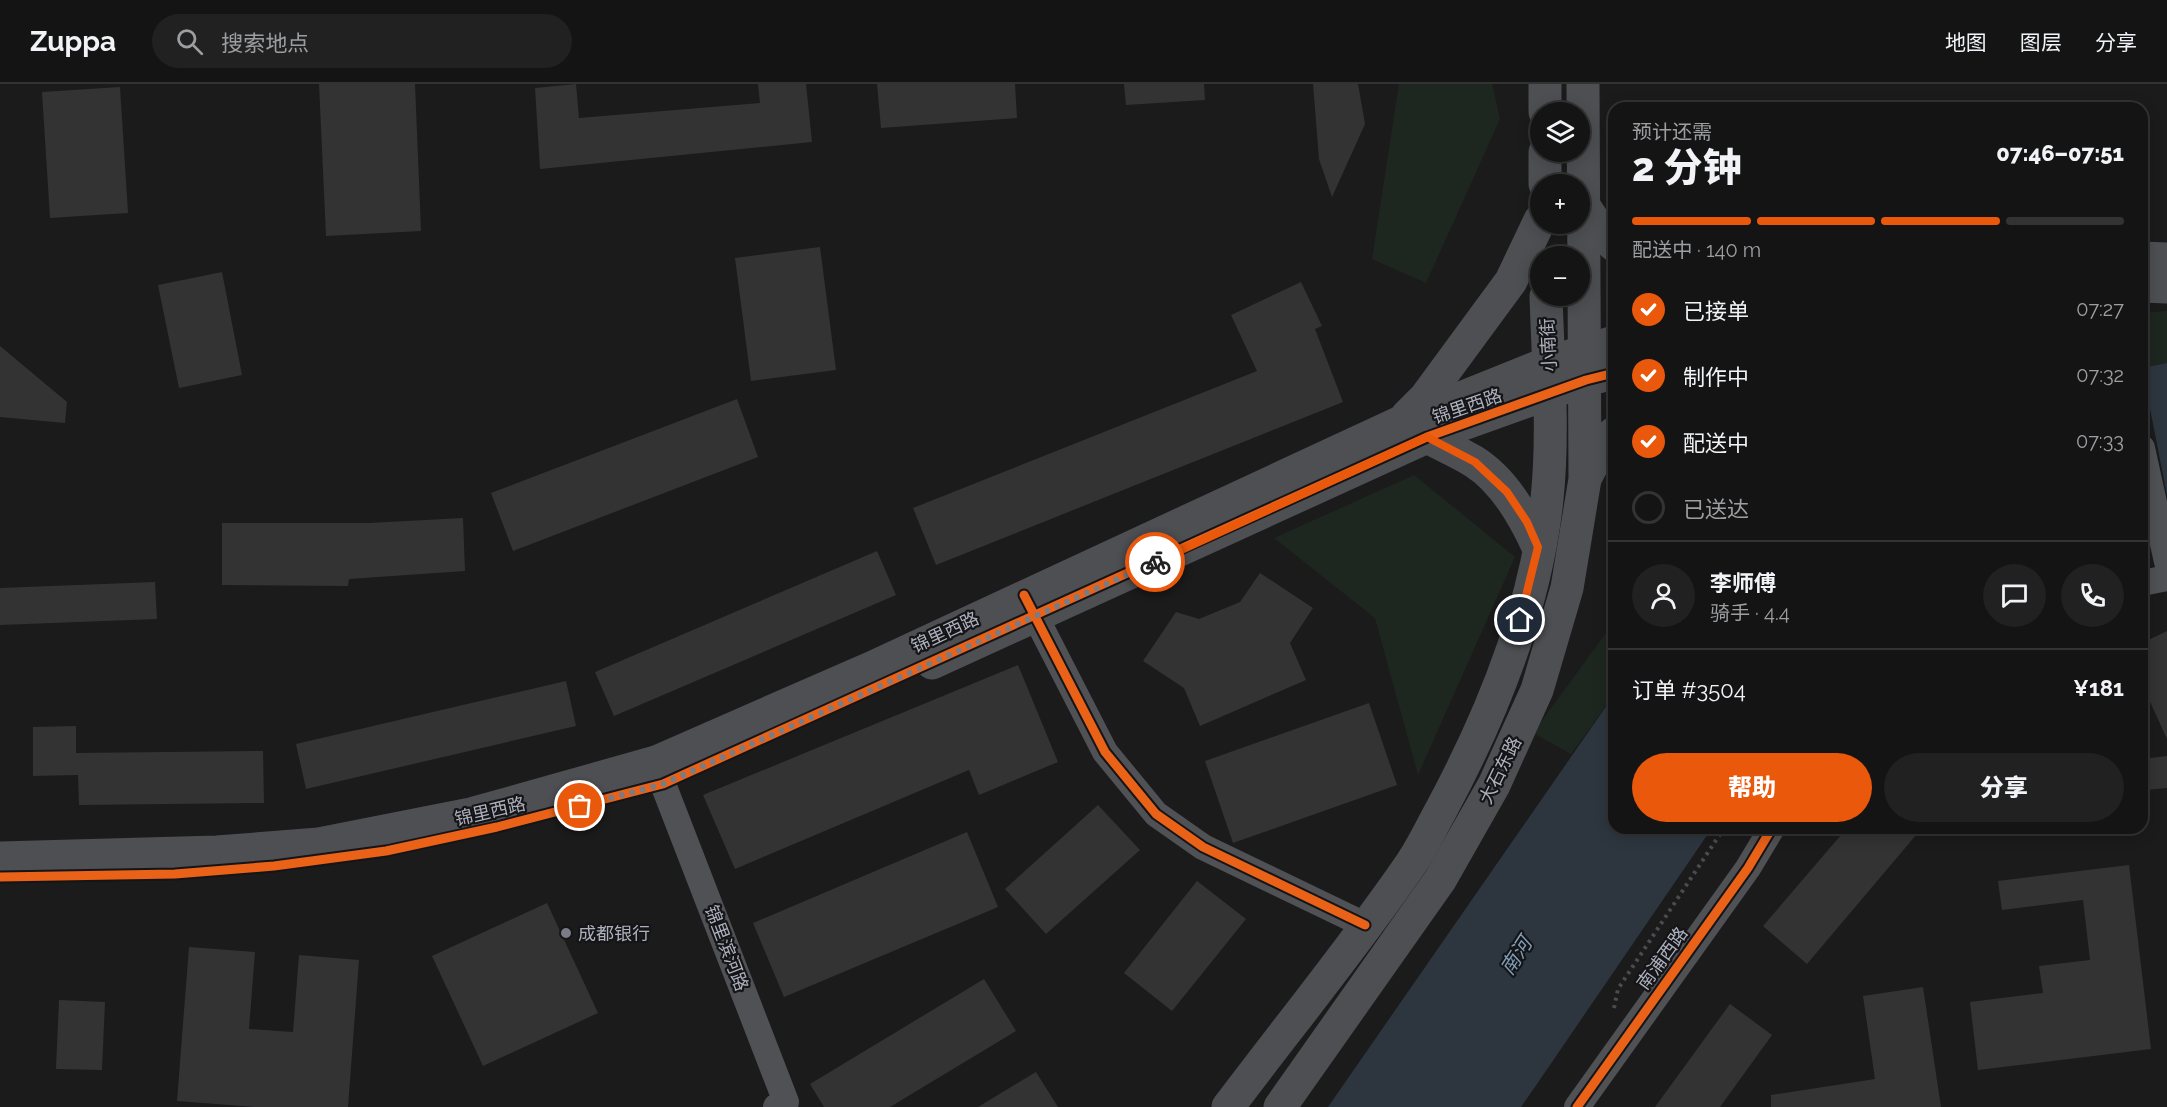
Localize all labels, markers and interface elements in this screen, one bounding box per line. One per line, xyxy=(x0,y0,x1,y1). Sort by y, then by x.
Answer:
search box xyxy=(152,14,572,68)
text: Zuppa xyxy=(30,25,116,58)
icon: search xyxy=(173,25,206,58)
text: 搜索地点 xyxy=(221,30,309,56)
text: 地图 xyxy=(1945,30,1987,55)
text: 图层 xyxy=(2020,30,2062,55)
text: 分享 xyxy=(2095,30,2137,55)
map controls xyxy=(1530,102,1590,306)
button: layers xyxy=(1530,102,1590,162)
text: 预计还需 xyxy=(1632,120,1712,144)
text: 07:46–07:51 xyxy=(1996,140,2124,166)
text: 2 分钟 xyxy=(1632,144,1742,190)
button: + xyxy=(1530,174,1590,234)
text: 配送中 · 140 m xyxy=(1632,238,1761,262)
button: − xyxy=(1530,246,1590,306)
icon: check xyxy=(1632,293,1665,326)
text: 07:27 xyxy=(2076,297,2124,321)
text: 已接单 xyxy=(1683,298,1749,324)
street label: 小南街 xyxy=(1536,317,1560,373)
icon: check xyxy=(1632,359,1665,392)
text: 07:32 xyxy=(2076,363,2124,387)
text: 制作中 xyxy=(1683,364,1749,390)
street label: 锦里西路 xyxy=(1430,384,1504,428)
icon: check xyxy=(1632,425,1665,458)
text: 07:33 xyxy=(2076,429,2124,453)
text: 配送中 xyxy=(1683,430,1749,456)
text: 已送达 xyxy=(1683,496,1749,522)
courier xyxy=(1125,532,1185,592)
icon: bike xyxy=(1139,546,1172,579)
button: person xyxy=(1632,564,1695,627)
button: chat xyxy=(1983,564,2046,627)
button: phone xyxy=(2061,564,2124,627)
text: 李师傅 xyxy=(1710,570,1776,596)
pin xyxy=(1494,594,1545,645)
text: 骑手 · 4.4 xyxy=(1710,601,1790,625)
icon: home xyxy=(1503,603,1536,636)
street label: 锦里西路 xyxy=(908,607,982,657)
text: ¥181 xyxy=(2073,675,2124,701)
text: 订单 #3504 xyxy=(1632,677,1746,703)
street label: 大石东路 xyxy=(1475,733,1525,807)
button: 帮助 xyxy=(1632,753,1872,822)
button: 分享 xyxy=(1884,753,2124,822)
pin xyxy=(554,780,605,831)
icon: bag xyxy=(563,789,596,822)
street label: 锦里西路 xyxy=(453,793,527,829)
street label: 锦里滨河路 xyxy=(701,902,753,994)
place label: 成都银行 xyxy=(578,923,650,944)
street label: 南浦西路 xyxy=(1632,923,1692,993)
marker: 成都银行 xyxy=(559,926,573,940)
water label: 南河 xyxy=(1495,929,1539,979)

